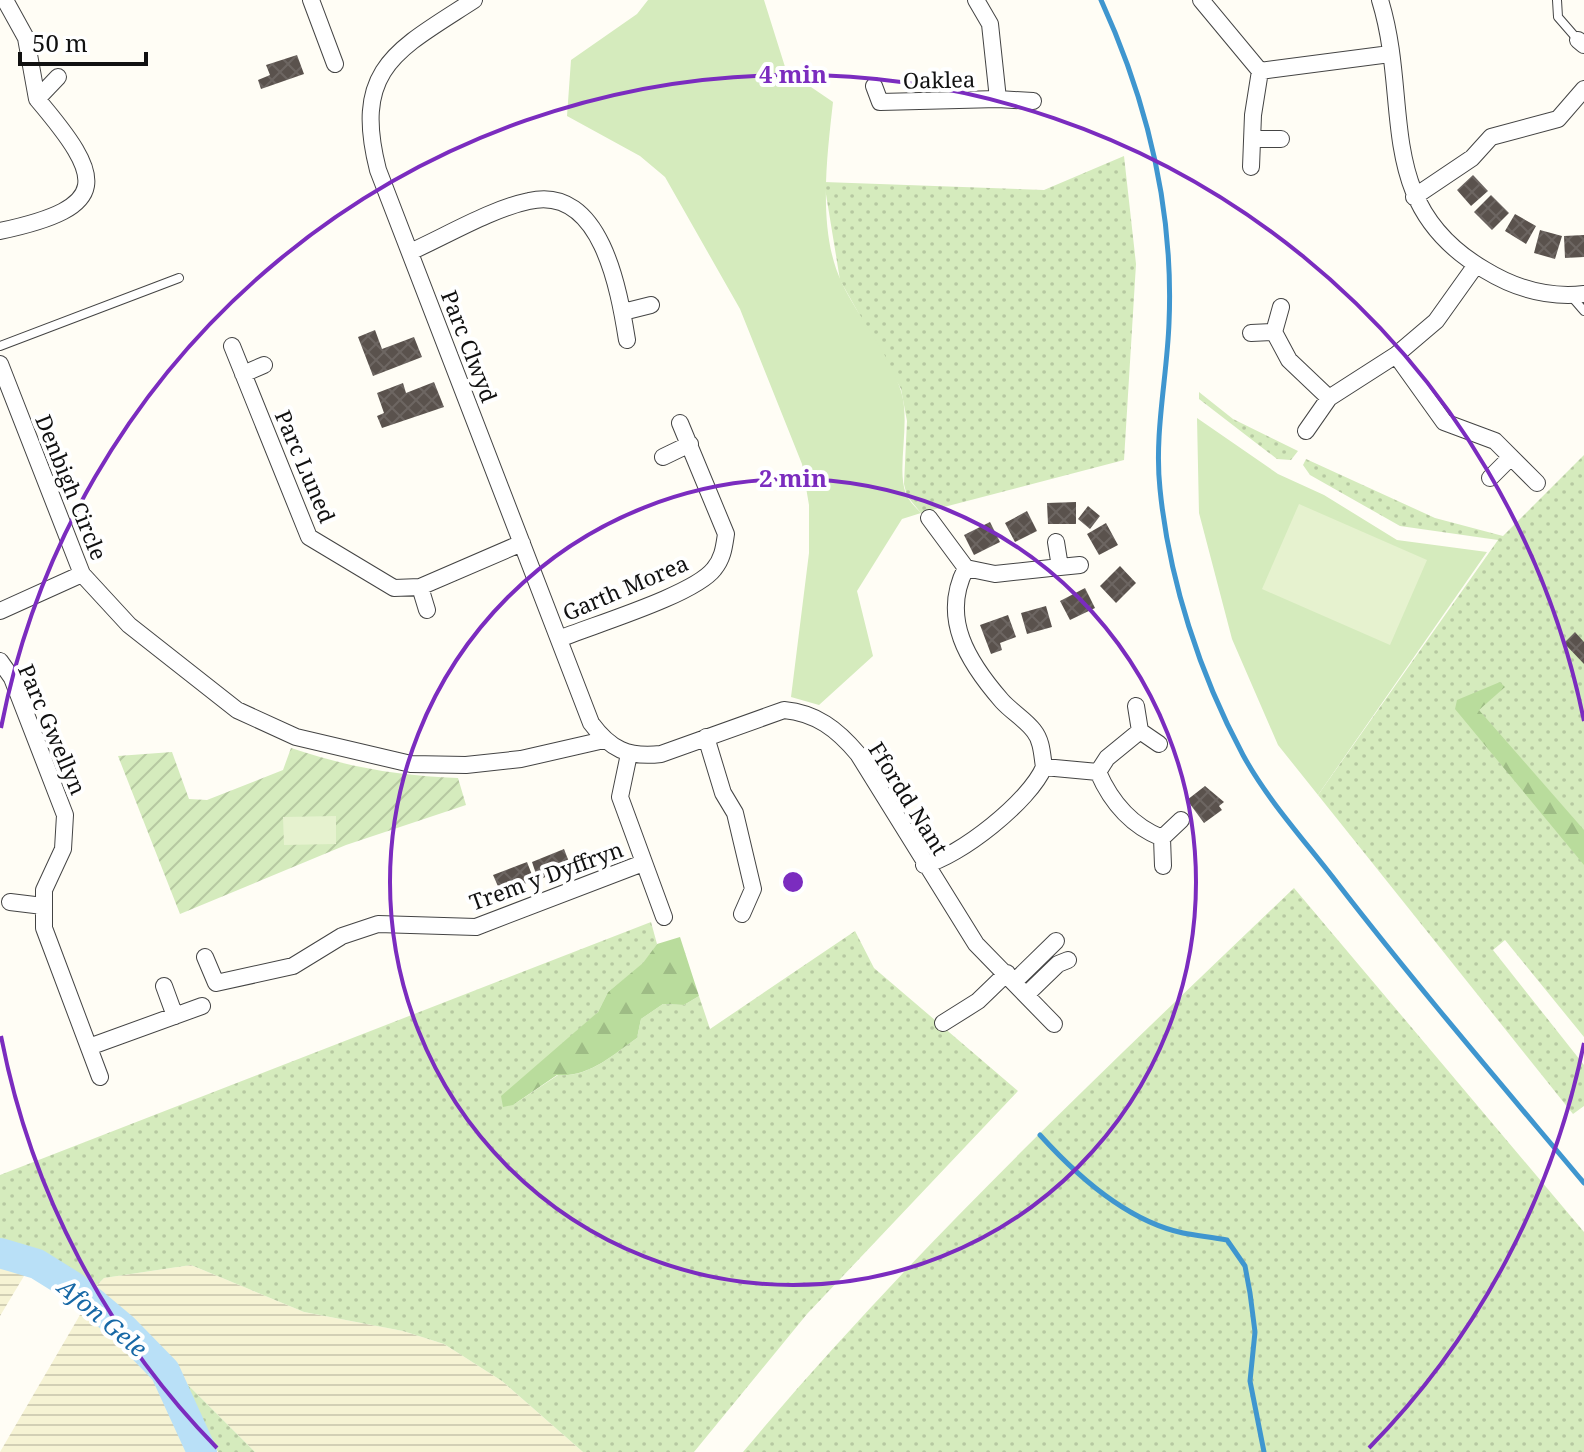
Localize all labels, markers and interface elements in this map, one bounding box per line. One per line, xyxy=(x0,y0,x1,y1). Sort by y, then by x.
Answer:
scale bar xyxy=(20,16,146,66)
text: 50 m xyxy=(32,26,88,59)
text: 4 min xyxy=(759,57,827,90)
street label: Oaklea xyxy=(902,63,976,95)
street label: Parc Clwyd xyxy=(435,286,505,407)
street label: Parc Luned xyxy=(269,405,343,527)
street label: Denbigh Circle xyxy=(29,410,115,564)
text: 2 min xyxy=(759,461,827,494)
street label: Garth Morea xyxy=(558,547,692,627)
street label: Parc Gwellyn xyxy=(12,659,94,799)
street label: Ffordd Nant xyxy=(862,736,956,860)
street label: Trem y Dyffryn xyxy=(465,833,627,917)
centre of rings xyxy=(779,868,807,896)
water label: Afon Gele xyxy=(50,1269,155,1364)

